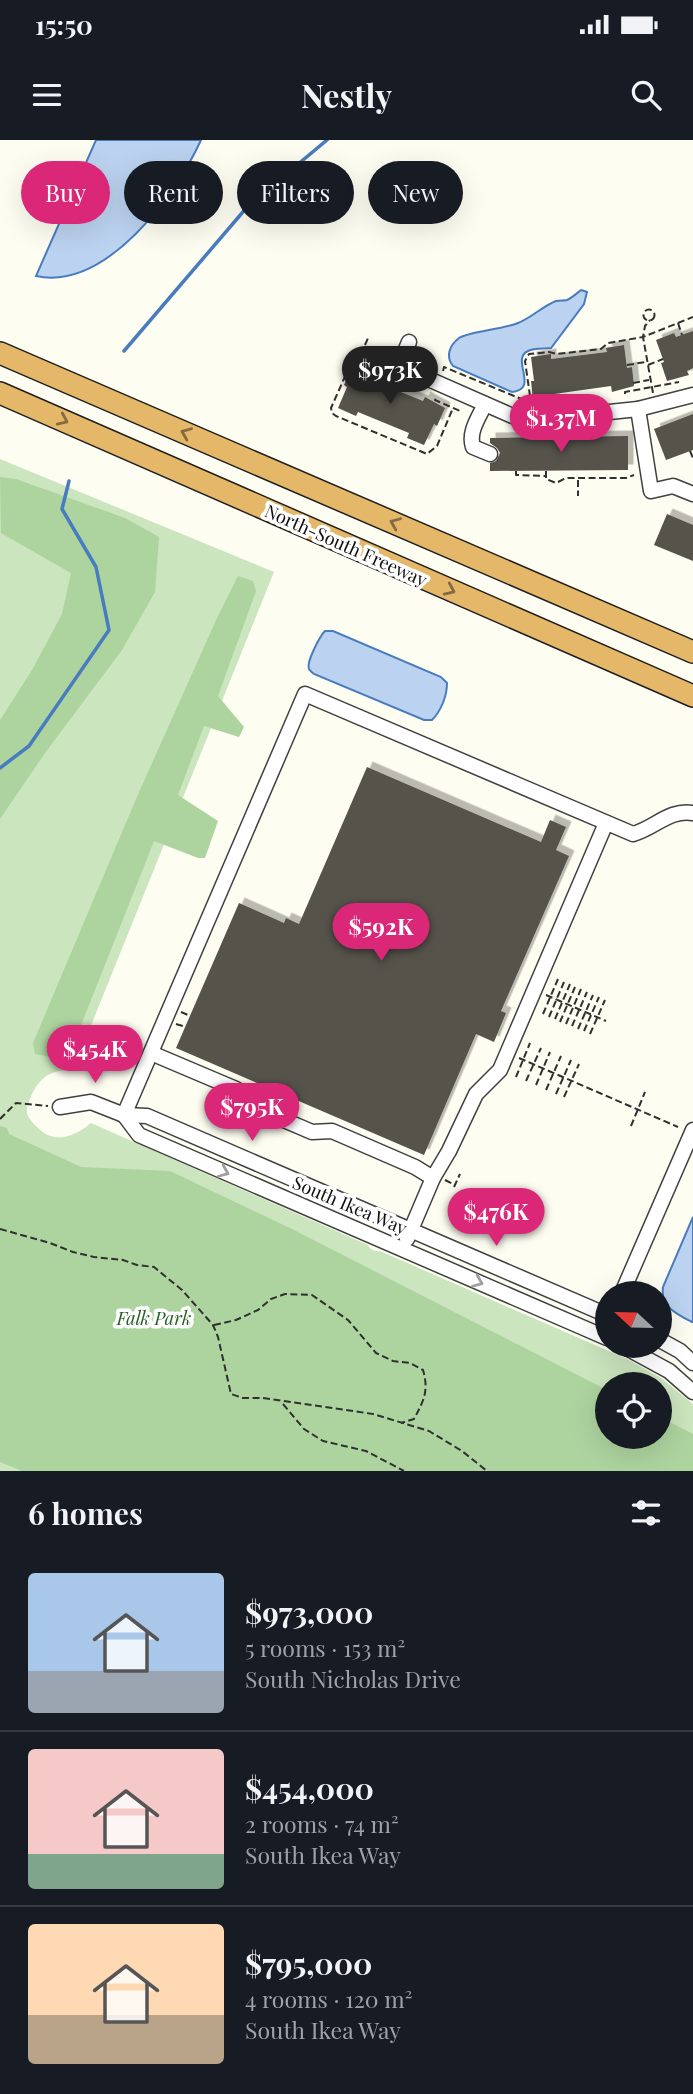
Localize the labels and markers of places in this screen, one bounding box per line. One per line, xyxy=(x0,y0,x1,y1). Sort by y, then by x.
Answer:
pin: $973K xyxy=(341,346,439,406)
pin: $1.37M xyxy=(504,394,618,454)
pin: $592K xyxy=(332,904,430,963)
pin: $454K xyxy=(46,1026,144,1085)
pin: $795K xyxy=(203,1084,301,1143)
pin: $476K xyxy=(447,1188,545,1248)

